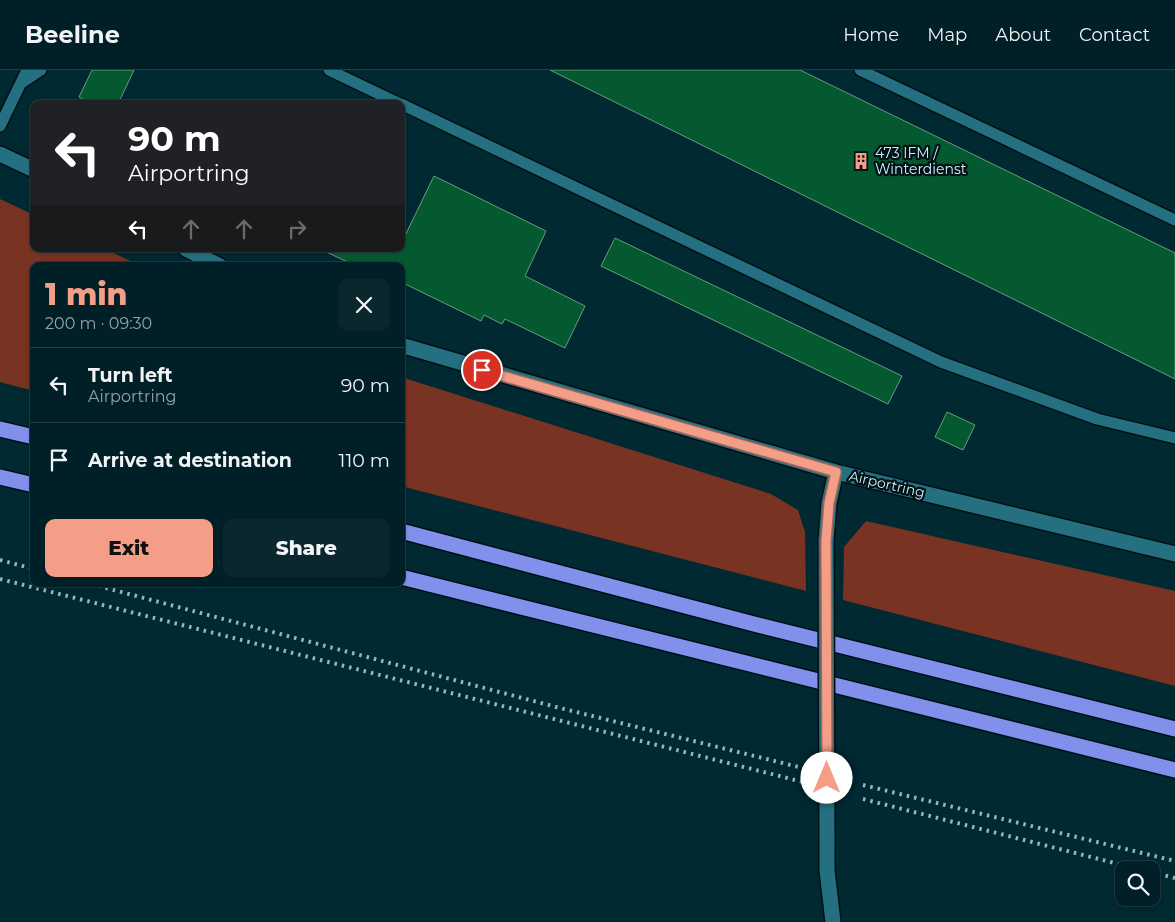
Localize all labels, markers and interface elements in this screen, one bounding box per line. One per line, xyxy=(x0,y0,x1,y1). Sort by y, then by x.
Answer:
text: Beeline xyxy=(25,20,120,49)
text: Home xyxy=(843,24,899,46)
text: Map xyxy=(927,24,967,46)
text: About xyxy=(995,24,1051,46)
text: Contact xyxy=(1079,24,1150,46)
text: 90 m xyxy=(128,117,221,160)
icon: left xyxy=(45,120,110,185)
place label: 473 IFM / Winterdienst xyxy=(875,144,967,178)
building icon: 473 IFM / Winterdienst xyxy=(851,151,871,171)
text: Airportring xyxy=(128,160,250,187)
icon: left xyxy=(124,215,152,243)
icon: ahead xyxy=(177,215,205,243)
icon: ahead xyxy=(230,215,258,243)
icon: right xyxy=(283,215,311,243)
text: 1 min xyxy=(45,276,128,313)
button: close xyxy=(338,279,390,331)
text: 200 m · 09:30 xyxy=(45,314,152,333)
pin xyxy=(461,349,503,391)
icon: arrive xyxy=(468,356,496,384)
text: Turn left xyxy=(88,364,173,387)
icon: left xyxy=(45,371,73,399)
text: 90 m xyxy=(341,374,390,397)
text: Airportring xyxy=(88,387,176,406)
icon: arrive xyxy=(45,446,73,474)
text: Arrive at destination xyxy=(88,449,292,472)
text: 110 m xyxy=(339,449,390,472)
street label: Airportring xyxy=(847,467,927,501)
button: Exit xyxy=(45,519,213,577)
button: Share xyxy=(223,519,390,577)
position arrow xyxy=(800,751,852,803)
map controls xyxy=(1115,861,1160,906)
button: search xyxy=(1115,861,1160,906)

